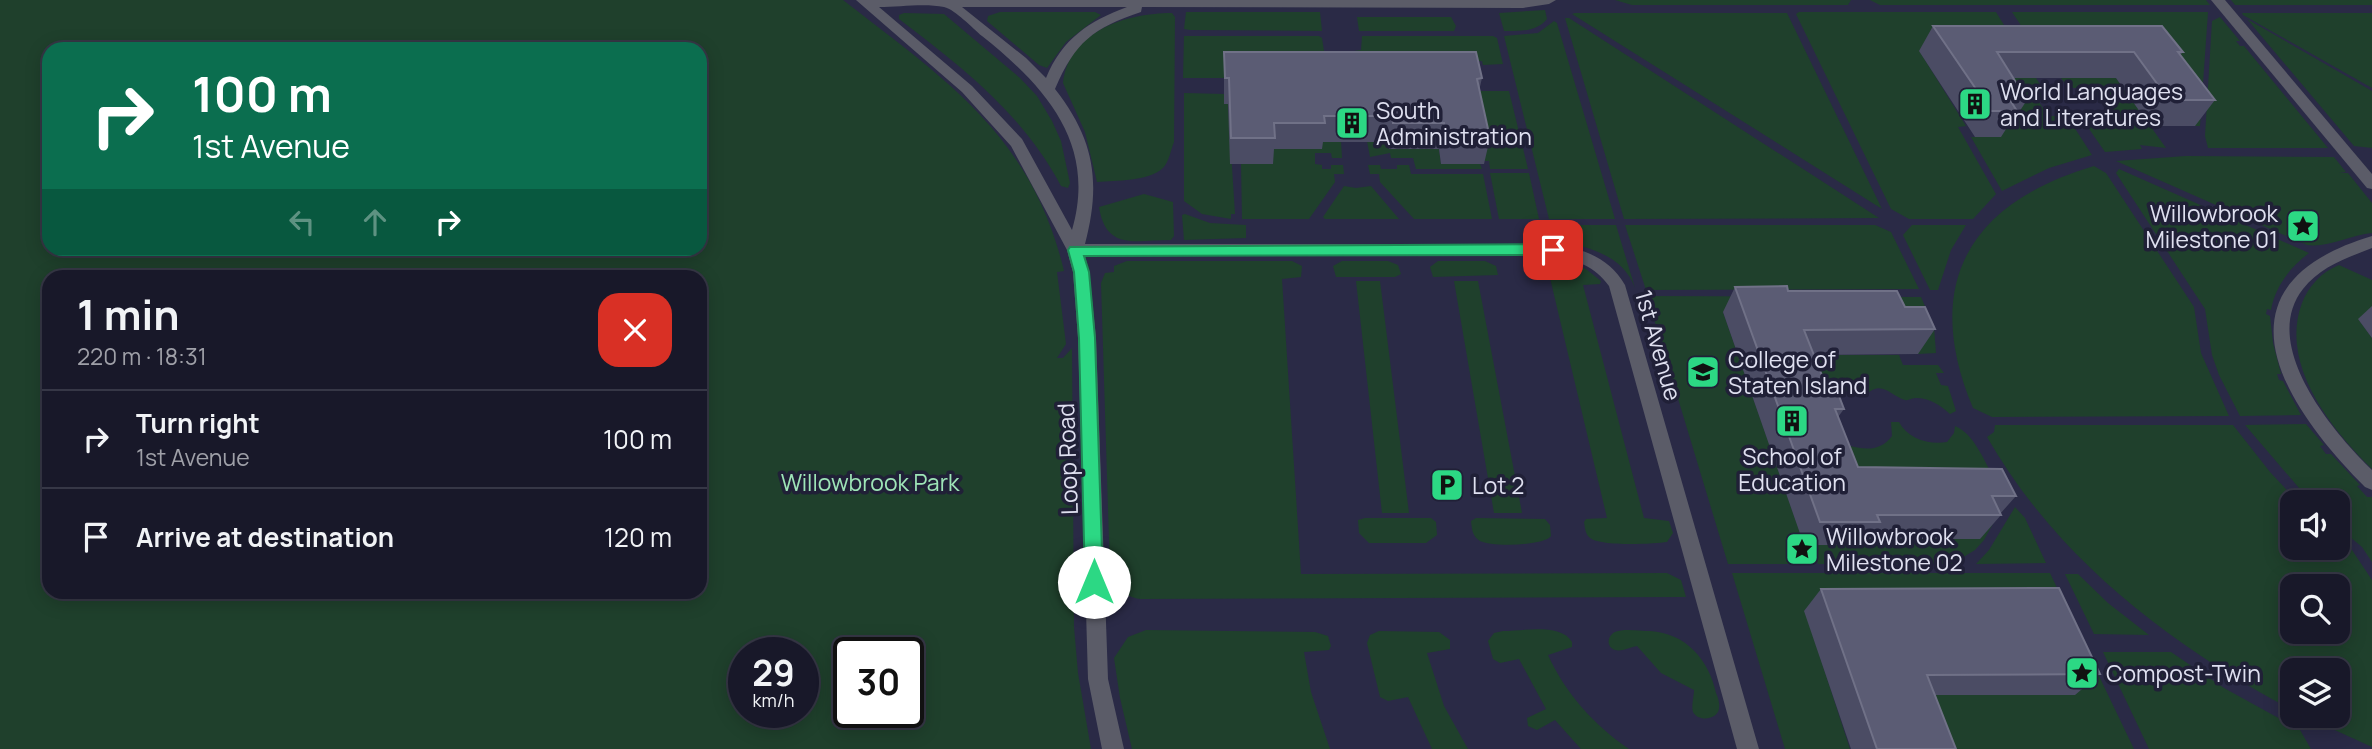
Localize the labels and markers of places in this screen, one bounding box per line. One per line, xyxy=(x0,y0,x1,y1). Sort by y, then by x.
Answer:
place label: World Languages and Literatures xyxy=(2000,75,2183,133)
building icon: World Languages and Literatures xyxy=(1956,85,1994,123)
place label: South Administration xyxy=(1376,94,1532,152)
building icon: South Administration xyxy=(1333,104,1371,142)
place label: Willowbrook Milestone 01 xyxy=(2145,197,2279,255)
place icon: Willowbrook Milestone 01 xyxy=(2284,207,2322,245)
pin xyxy=(1523,220,1583,280)
place label: College of Staten Island xyxy=(1728,343,1867,401)
school or university icon: College of Staten Island xyxy=(1684,353,1722,391)
building icon: School of Education xyxy=(1773,402,1811,440)
place label: School of Education xyxy=(1738,440,1846,498)
parking icon: Lot 2 xyxy=(1428,466,1466,504)
place label: Lot 2 xyxy=(1472,469,1524,501)
place label: Willowbrook Milestone 02 xyxy=(1826,520,1963,578)
place icon: Willowbrook Milestone 02 xyxy=(1783,530,1821,568)
place icon: Compost-Twin xyxy=(2063,654,2101,692)
place label: Compost-Twin xyxy=(2106,657,2261,689)

